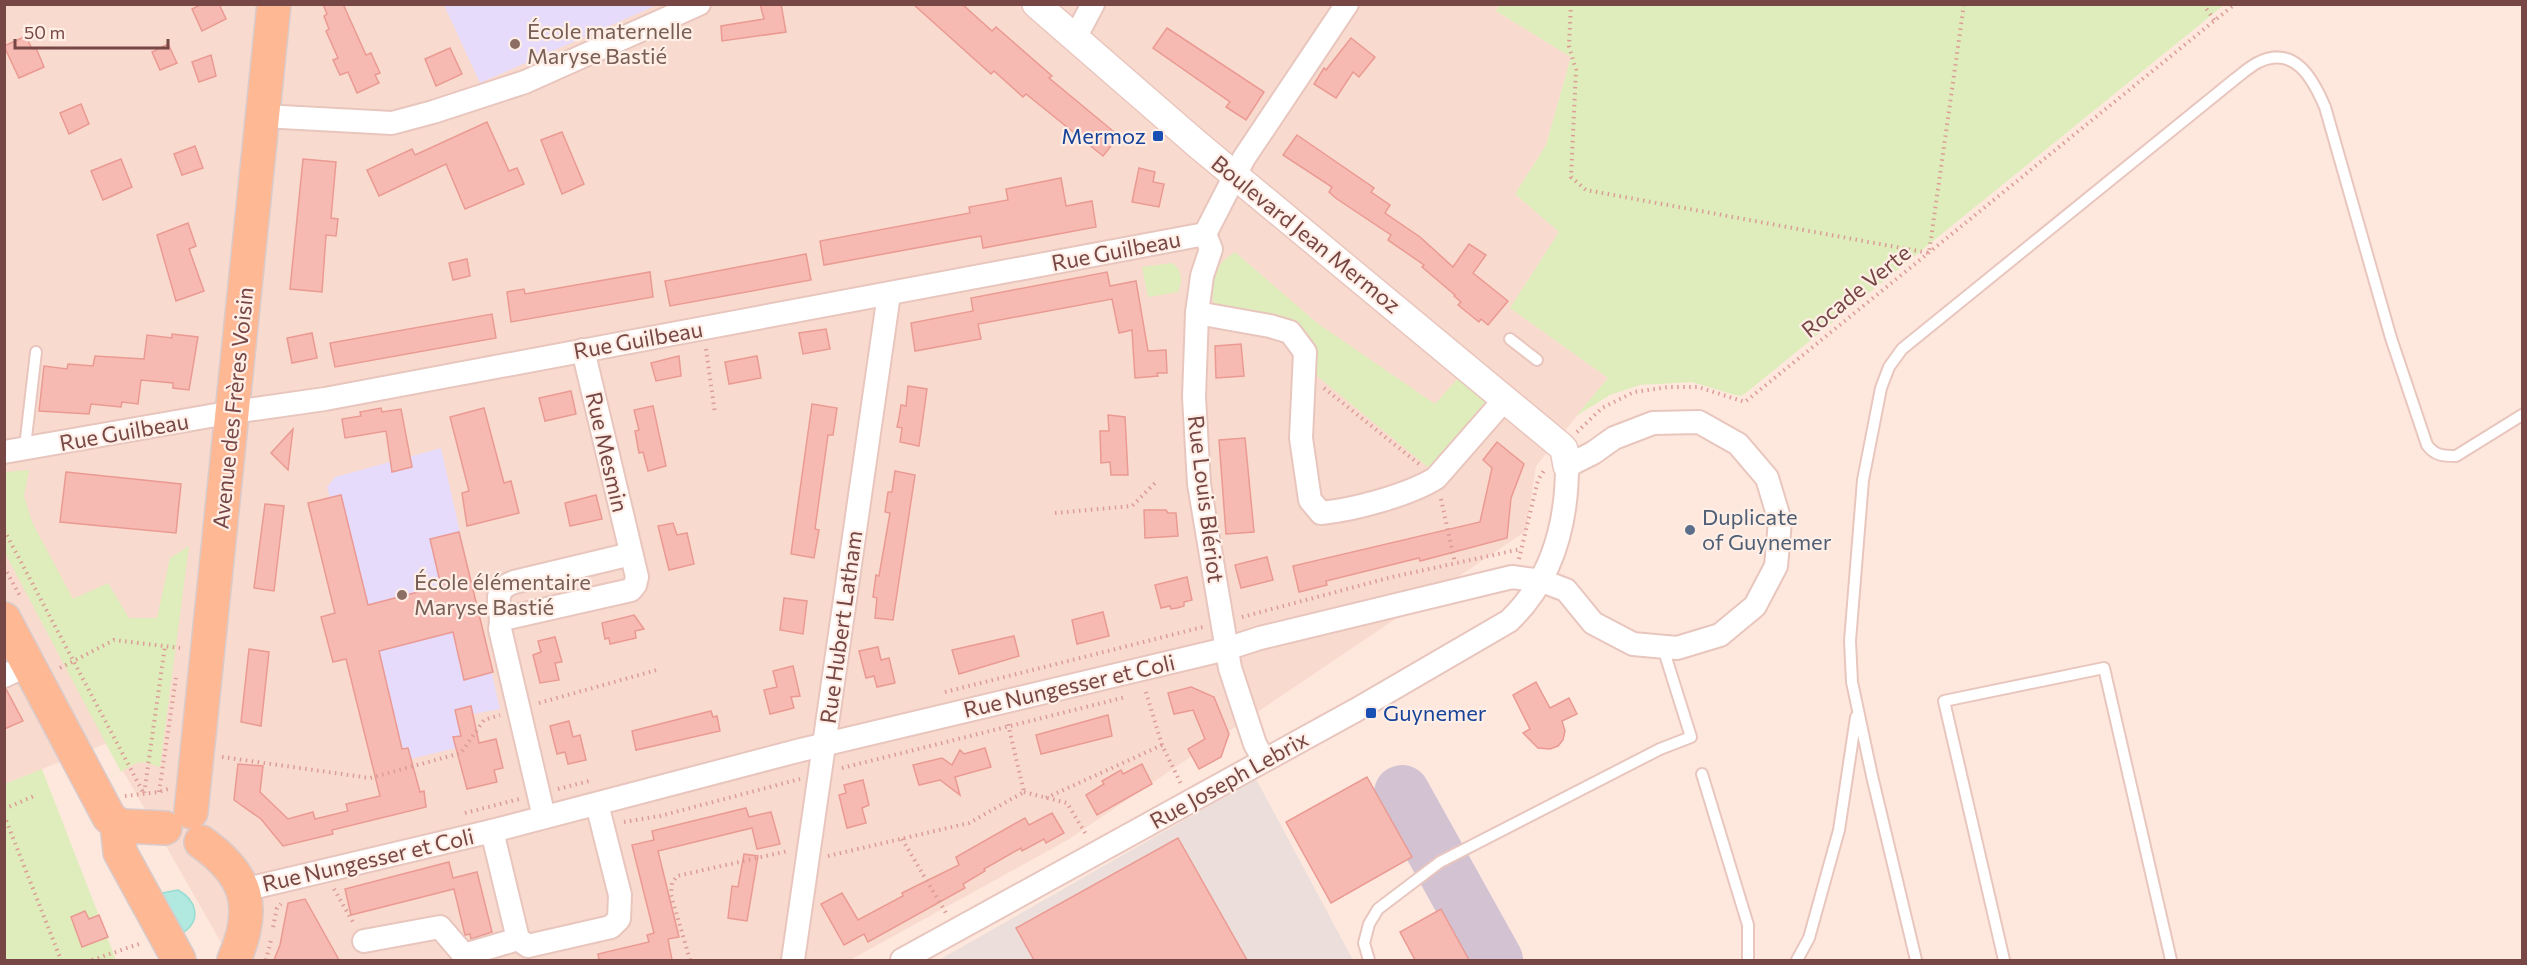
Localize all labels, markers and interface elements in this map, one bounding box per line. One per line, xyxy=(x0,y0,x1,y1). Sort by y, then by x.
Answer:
scale bar xyxy=(15,12,168,50)
place label: École maternelle Maryse Bastié xyxy=(527,17,692,69)
text: 50 m xyxy=(24,21,65,43)
marker: École maternelle Maryse Bastié xyxy=(508,37,522,51)
place label: Mermoz xyxy=(1061,122,1146,149)
marker: Mermoz xyxy=(1151,129,1165,143)
street label: Boulevard Jean Mermoz xyxy=(1206,149,1406,318)
street label: Rue Guilbeau xyxy=(1049,225,1183,276)
street label: Rocade Verte xyxy=(1796,238,1916,343)
street label: Avenue des Frères Voisin xyxy=(206,286,259,530)
street label: Rue Guilbeau xyxy=(571,315,705,364)
street label: Rue Mesmin xyxy=(581,389,634,515)
street label: Rue Guilbeau xyxy=(57,407,191,456)
street label: Rue Louis Blériot xyxy=(1183,414,1230,584)
place label: Duplicate of Guynemer xyxy=(1702,503,1832,555)
marker: Duplicate of Guynemer xyxy=(1683,523,1697,537)
street label: Rue Hubert Latham xyxy=(814,529,867,725)
place label: École élémentaire Maryse Bastié xyxy=(414,568,591,620)
marker: École élémentaire Maryse Bastié xyxy=(395,588,409,602)
street label: Rue Nungesser et Coli xyxy=(960,648,1177,723)
place label: Guynemer xyxy=(1383,699,1487,726)
marker: Guynemer xyxy=(1364,706,1378,720)
street label: Rue Joseph Lebrix xyxy=(1145,725,1313,834)
street label: Rue Nungesser et Coli xyxy=(259,822,476,897)

